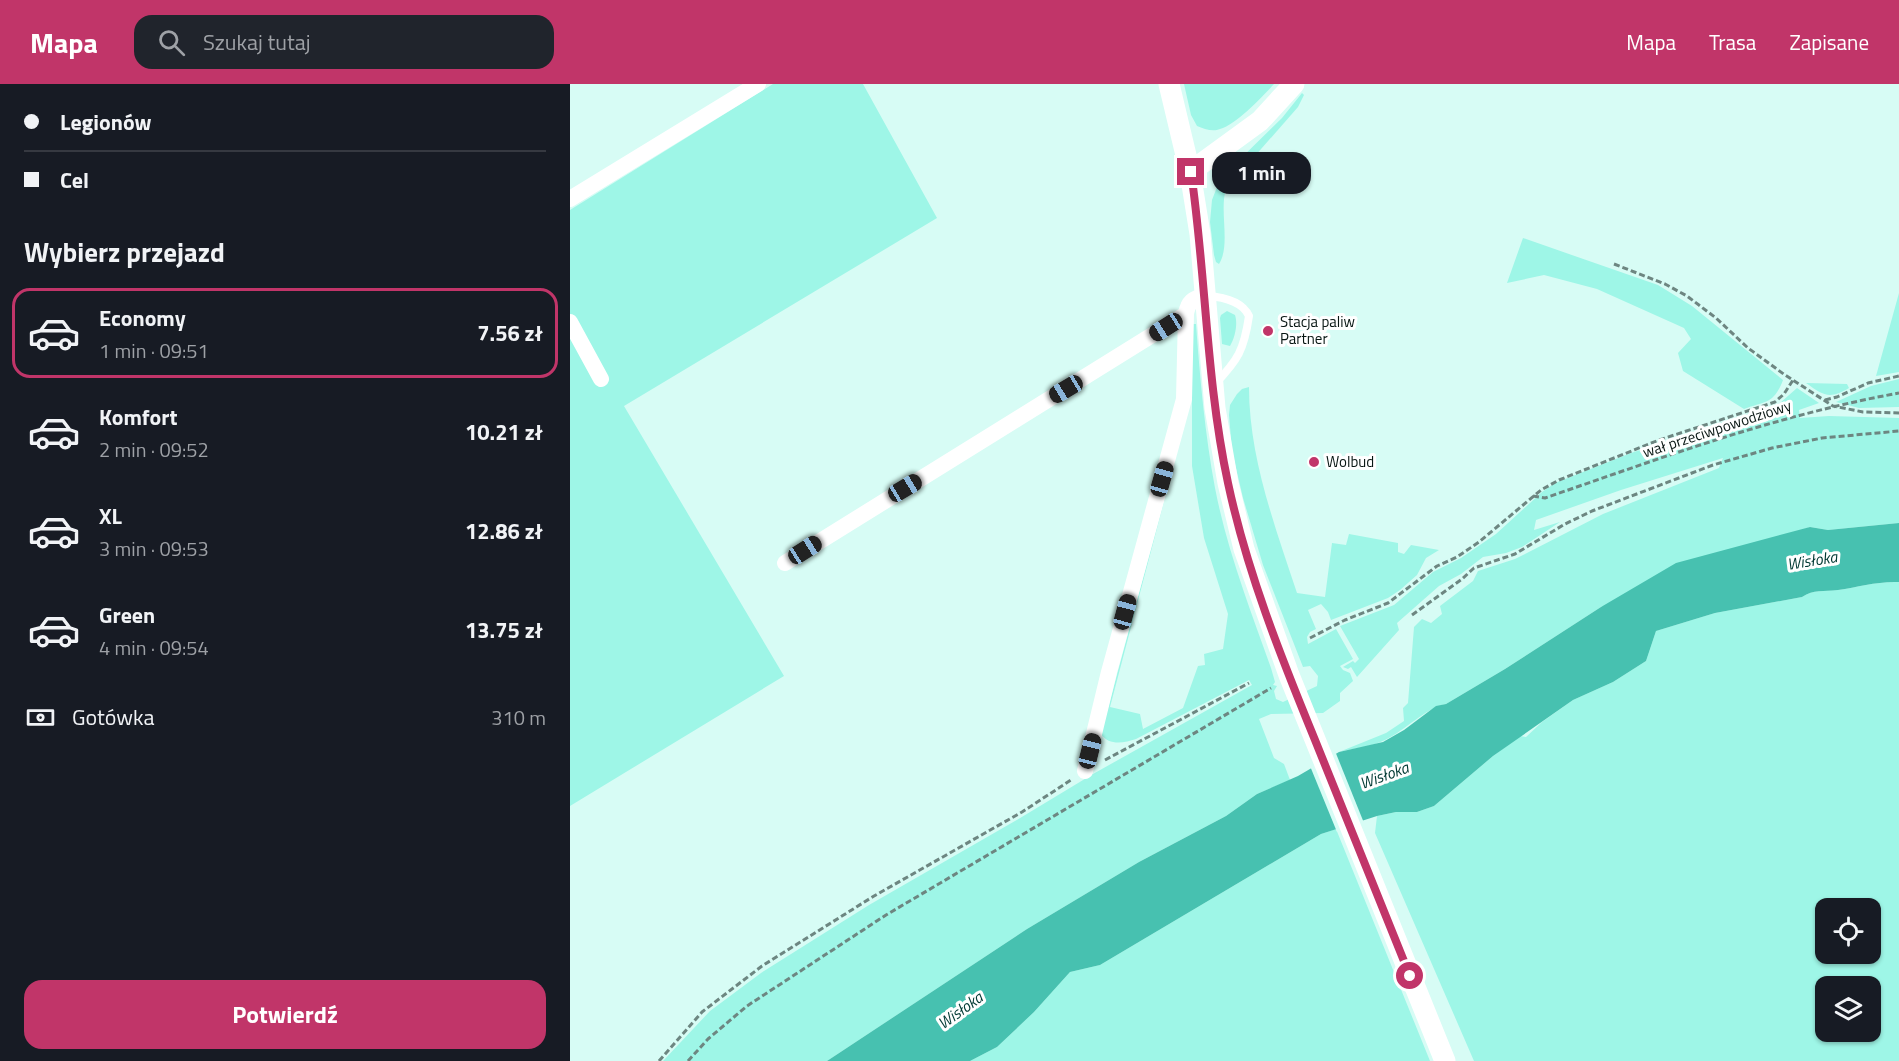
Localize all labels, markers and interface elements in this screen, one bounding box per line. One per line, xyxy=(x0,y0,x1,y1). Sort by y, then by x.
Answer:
search box xyxy=(134,15,554,69)
text: Mapa xyxy=(30,21,98,64)
text: Szukaj tutaj xyxy=(203,25,311,59)
icon: search xyxy=(155,26,188,59)
text: Mapa xyxy=(1626,26,1676,58)
text: Trasa xyxy=(1709,26,1756,58)
text: Zapisane xyxy=(1789,26,1869,58)
text: Legionów xyxy=(60,105,152,139)
callout: 1 min xyxy=(1212,151,1311,193)
text: 1 min xyxy=(1237,157,1286,188)
route end xyxy=(1177,158,1204,185)
text: Cel xyxy=(60,163,89,197)
text: Wybierz przejazd xyxy=(24,231,225,272)
text: Economy xyxy=(99,301,186,335)
icon: car xyxy=(27,306,81,360)
car xyxy=(1146,310,1186,344)
place label: Stacja paliw Partner xyxy=(1280,310,1355,350)
text: 7.56 zł xyxy=(477,316,543,350)
marker: Stacja paliw Partner xyxy=(1261,324,1275,338)
text: 1 min · 09:51 xyxy=(99,335,209,366)
car xyxy=(1046,372,1086,406)
street label: wał przeciwpowodziowy xyxy=(1640,394,1794,463)
text: Komfort xyxy=(99,400,178,434)
icon: car xyxy=(27,405,81,459)
text: 10.21 zł xyxy=(465,415,543,449)
text: 2 min · 09:52 xyxy=(99,434,209,465)
place label: Wolbud xyxy=(1326,450,1374,473)
marker: Wolbud xyxy=(1307,455,1321,469)
car xyxy=(1148,459,1176,499)
car xyxy=(885,471,925,505)
text: XL xyxy=(99,499,122,533)
icon: car xyxy=(27,504,81,558)
text: 12.86 zł xyxy=(465,514,543,548)
text: 3 min · 09:53 xyxy=(99,533,209,564)
car xyxy=(785,533,825,567)
water label: Wisłoka xyxy=(1785,544,1840,576)
car xyxy=(1112,592,1138,632)
text: Green xyxy=(99,598,155,632)
icon: car xyxy=(27,603,81,657)
text: 13.75 zł xyxy=(465,613,543,647)
text: 4 min · 09:54 xyxy=(99,632,209,663)
text: Gotówka xyxy=(72,700,155,734)
icon: cash xyxy=(24,701,57,734)
text: 310 m xyxy=(491,702,546,733)
car xyxy=(1077,731,1103,771)
water label: Wisłoka xyxy=(1356,755,1413,795)
map controls xyxy=(1815,898,1881,1042)
button: locate xyxy=(1815,898,1881,964)
route start xyxy=(1396,962,1423,989)
button: layers xyxy=(1815,976,1881,1042)
button: Potwierdź xyxy=(24,980,546,1049)
water label: Wisłoka xyxy=(932,985,988,1035)

